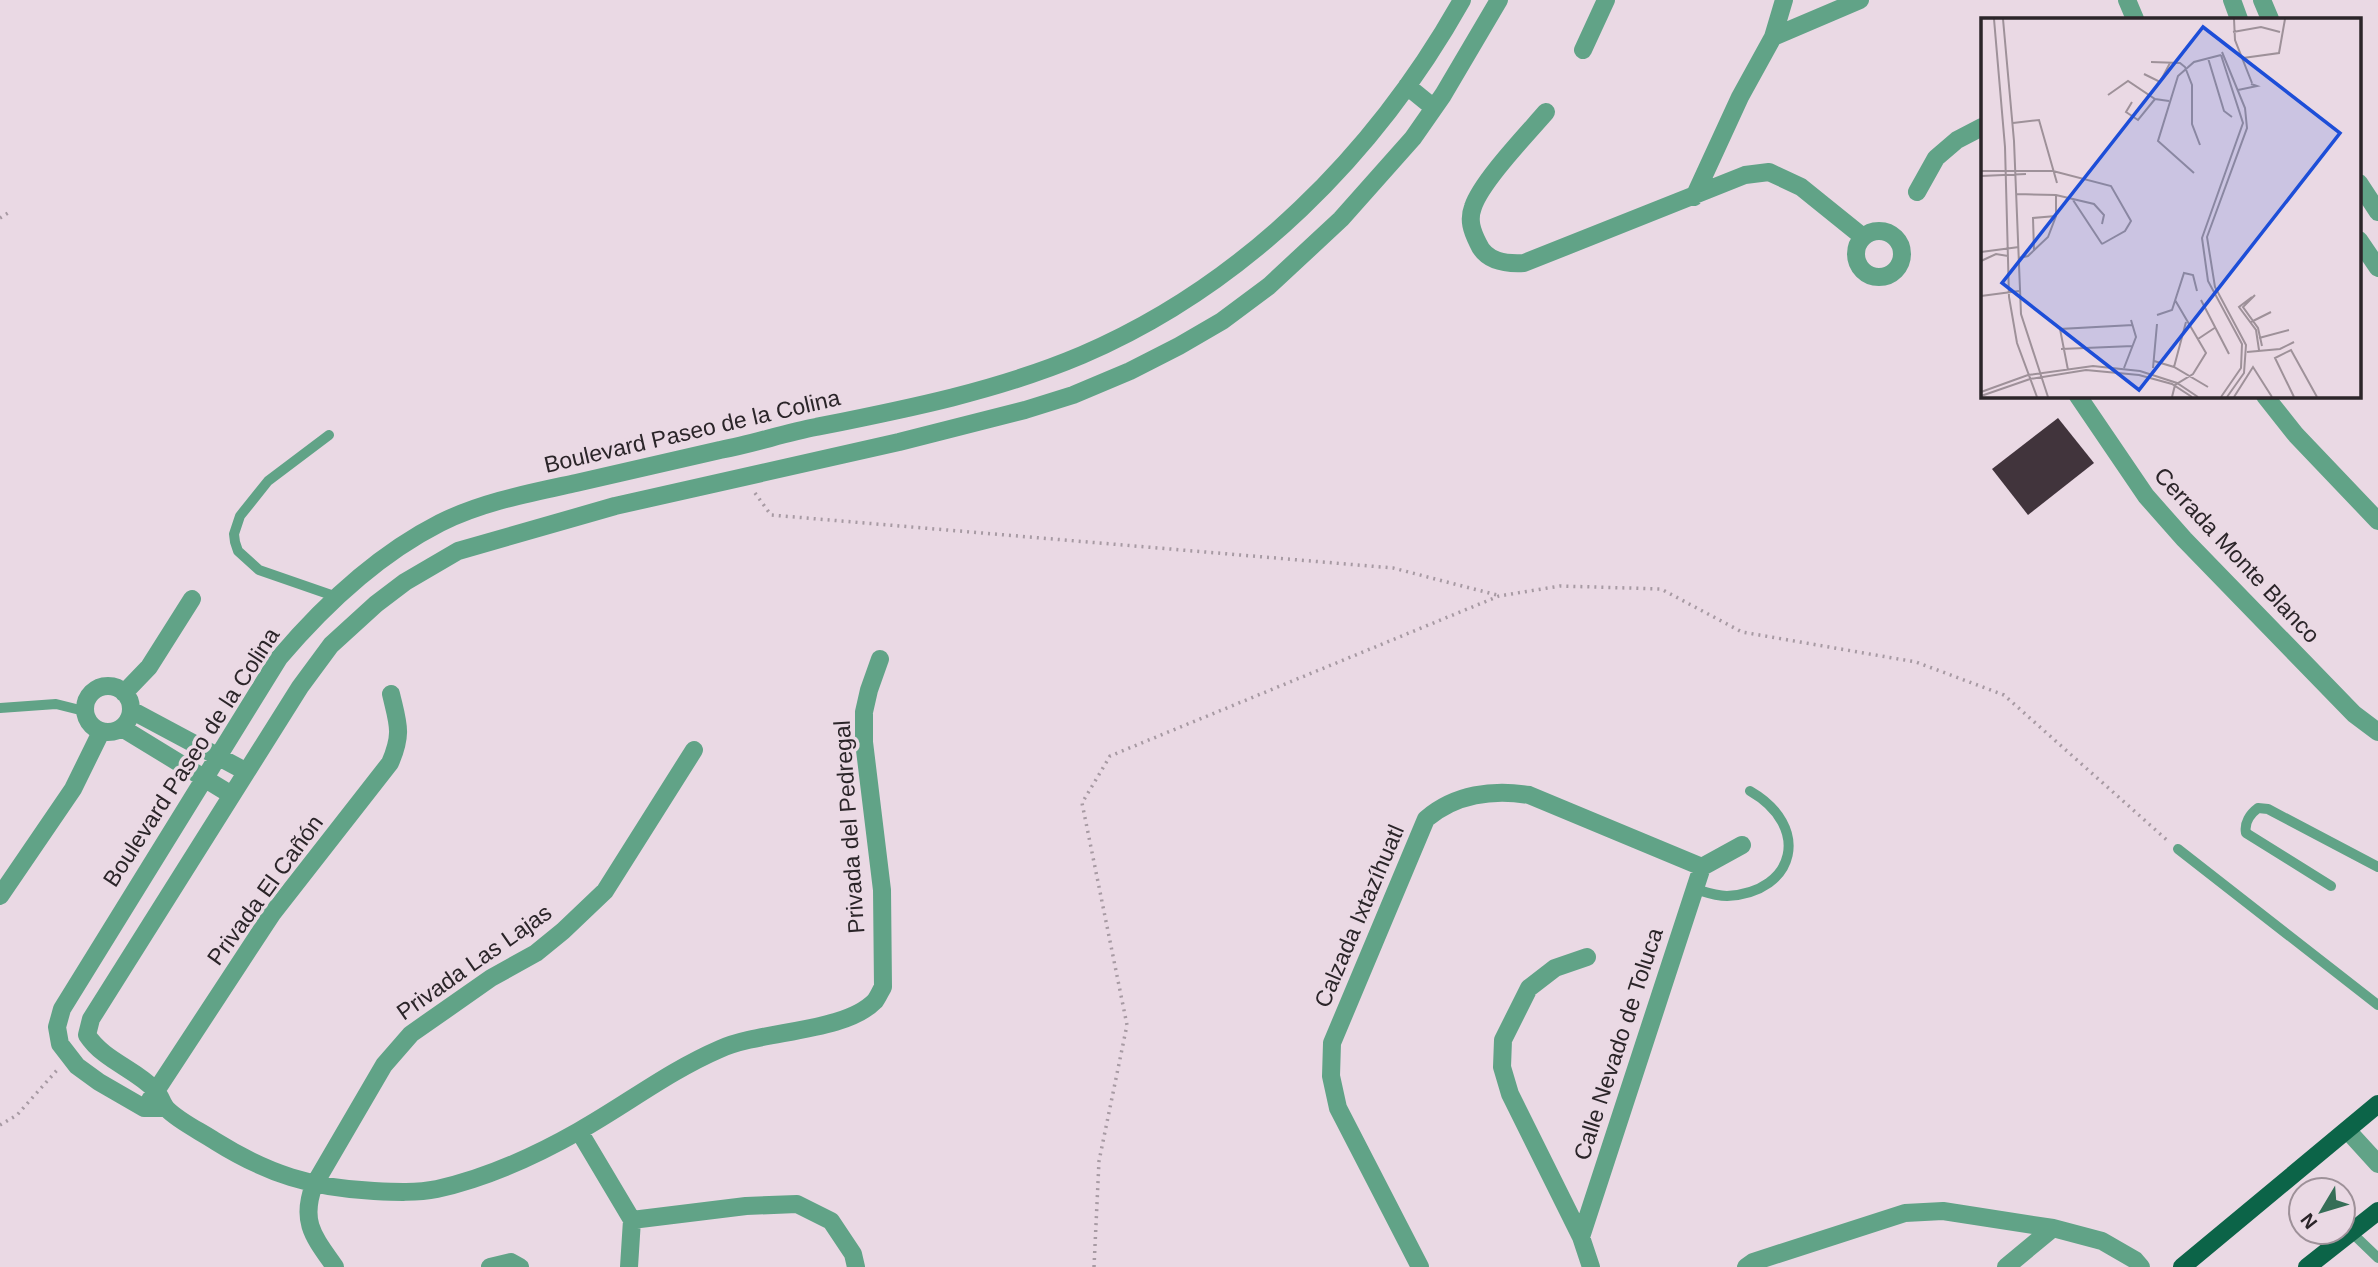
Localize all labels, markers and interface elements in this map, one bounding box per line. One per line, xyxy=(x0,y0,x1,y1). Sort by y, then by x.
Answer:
inset map xyxy=(1981,18,2360,397)
street label: Boulevard Paseo de la Colina xyxy=(541,384,843,478)
street label: Cerrada Monte Blanco xyxy=(2149,462,2325,648)
street label: Boulevard Paseo de la Colina xyxy=(98,623,285,891)
street label: Privada del Pedregal xyxy=(829,720,869,934)
street label: Privada El Cañón xyxy=(202,810,328,970)
street label: Calzada Ixtazíhuatl xyxy=(1309,821,1409,1011)
street label: Privada Las Lajas xyxy=(392,899,556,1025)
street label: Calle Nevado de Toluca xyxy=(1568,924,1668,1163)
north arrow xyxy=(2287,1176,2357,1246)
text: N xyxy=(2296,1209,2321,1233)

